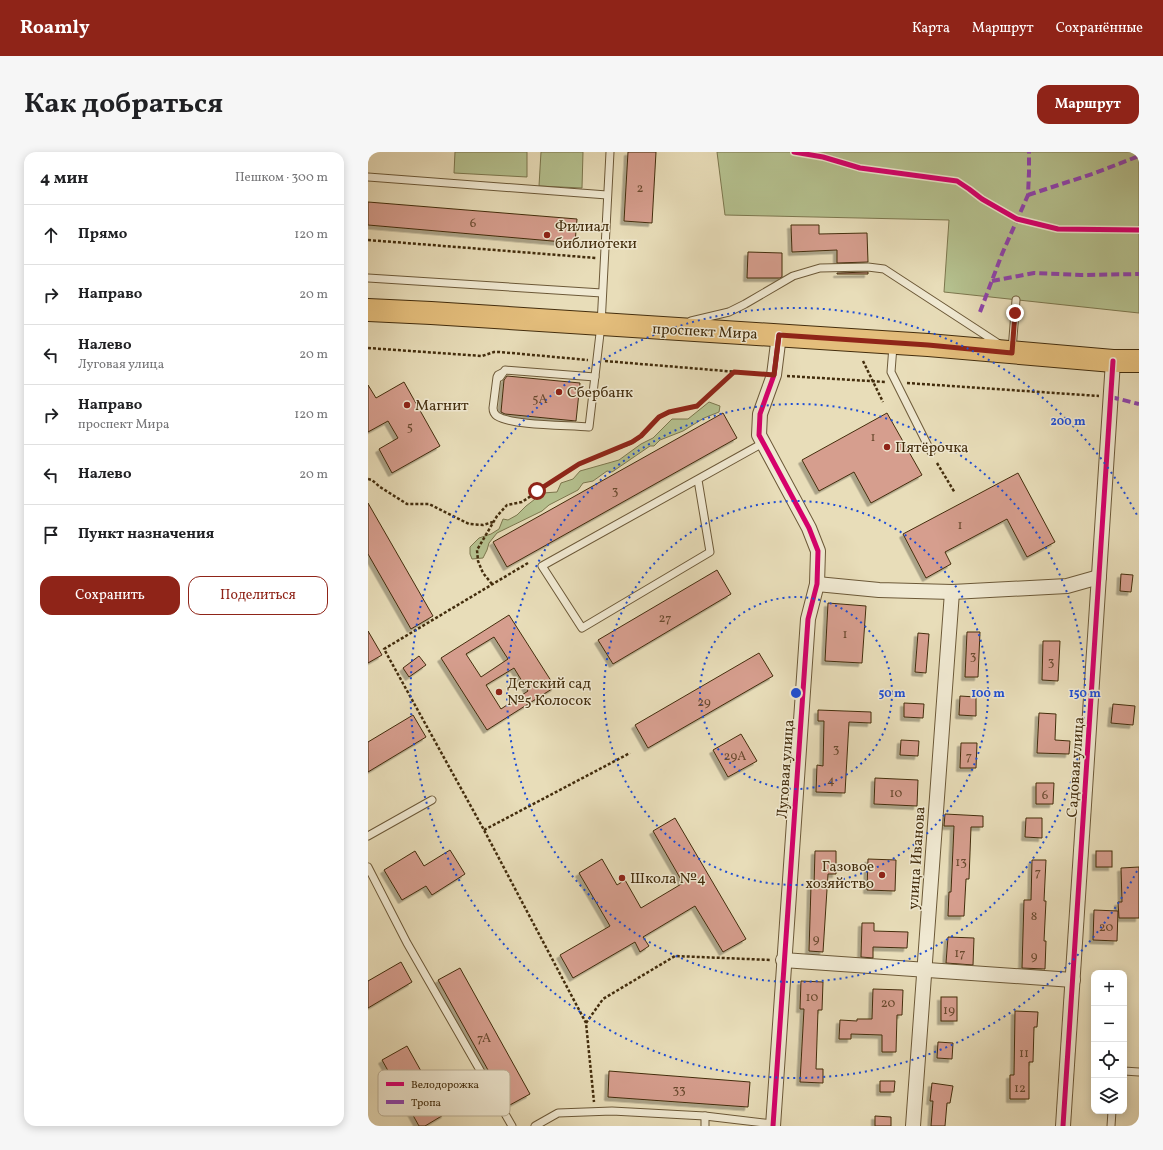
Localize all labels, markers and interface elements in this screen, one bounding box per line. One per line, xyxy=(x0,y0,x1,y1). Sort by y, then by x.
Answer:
text: Roamly xyxy=(20,15,90,41)
text: Карта xyxy=(912,19,950,38)
text: Маршрут xyxy=(972,19,1034,38)
text: Сохранённые xyxy=(1056,19,1143,38)
text: Как добраться xyxy=(24,85,223,124)
button: Маршрут xyxy=(1037,85,1139,124)
text: 4 мин xyxy=(40,167,88,190)
text: Пешком · 300 m xyxy=(235,169,328,187)
house number: 2 xyxy=(637,180,644,198)
house number: 6 xyxy=(470,215,477,233)
place label: Филиал библиотеки xyxy=(555,217,637,255)
icon: ahead xyxy=(40,224,62,246)
text: Прямо xyxy=(78,224,127,245)
text: 120 m xyxy=(294,226,328,244)
marker: Филиал библиотеки xyxy=(542,230,552,240)
icon: right xyxy=(40,284,62,306)
text: Направо xyxy=(78,284,142,305)
text: 20 m xyxy=(299,286,328,304)
route end xyxy=(1006,304,1024,322)
street label: проспект Мира xyxy=(652,319,758,346)
text: Налево xyxy=(78,335,132,356)
icon: left xyxy=(40,344,62,366)
text: 20 m xyxy=(299,346,328,364)
text: Луговая улица xyxy=(78,356,164,374)
place label: Сбербанк xyxy=(567,383,633,404)
marker: Сбербанк xyxy=(554,387,564,397)
house number: 5А xyxy=(532,391,548,409)
text: Направо xyxy=(78,395,142,416)
place label: Магнит xyxy=(415,396,469,417)
marker: Магнит xyxy=(402,400,412,410)
icon: right xyxy=(40,404,62,426)
text: 120 m xyxy=(294,406,328,424)
text: 200 m xyxy=(1050,414,1086,430)
text: проспект Мира xyxy=(78,416,169,434)
house number: 5 xyxy=(407,419,413,437)
house number: 1 xyxy=(870,429,876,447)
place label: Пятёрочка xyxy=(895,438,969,459)
marker: Пятёрочка xyxy=(882,442,892,452)
icon: left xyxy=(40,464,62,486)
text: Налево xyxy=(78,464,132,485)
text: 20 m xyxy=(299,466,328,484)
route start xyxy=(528,482,546,500)
house number: 3 xyxy=(612,483,619,501)
house number: 1 xyxy=(957,517,963,535)
icon: arrive xyxy=(40,524,62,546)
text: Пункт назначения xyxy=(78,524,214,545)
button: Сохранить xyxy=(40,576,180,615)
button: Поделиться xyxy=(188,576,328,615)
house number: 27 xyxy=(659,610,671,628)
house number: 1 xyxy=(842,626,848,644)
house number: 3 xyxy=(970,648,977,666)
house number: 3 xyxy=(1048,654,1055,672)
place label: Детский сад №5 Колосок xyxy=(507,674,592,712)
centre of rings xyxy=(789,686,803,700)
text: 50 m xyxy=(878,686,906,702)
text: 100 m xyxy=(971,686,1005,702)
text: 150 m xyxy=(1069,686,1101,702)
marker: Детский сад №5 Колосок xyxy=(494,687,504,697)
house number: 29 xyxy=(697,694,711,712)
street label: Садовая улица xyxy=(1063,716,1090,818)
street label: Луговая улица xyxy=(773,719,800,819)
house number: 3 xyxy=(833,741,840,759)
house number: 29А xyxy=(724,748,746,766)
house number: 7 xyxy=(966,748,972,766)
house number: 4 xyxy=(827,772,835,790)
house number: 10 xyxy=(890,785,903,803)
house number: 6 xyxy=(1042,787,1049,805)
street label: улица Иванова xyxy=(903,806,932,910)
house number: 13 xyxy=(955,854,967,872)
place label: Газовое хозяйство xyxy=(805,857,874,895)
house number: 7 xyxy=(1035,864,1041,882)
place label: Школа №4 xyxy=(630,869,706,890)
marker: Газовое хозяйство xyxy=(877,870,887,880)
marker: Школа №4 xyxy=(617,873,627,883)
house number: 8 xyxy=(1031,908,1037,926)
house number: 20 xyxy=(1099,919,1114,937)
house number: 9 xyxy=(813,931,820,949)
house number: 17 xyxy=(954,945,966,963)
house number: 9 xyxy=(1031,948,1038,966)
map controls xyxy=(1091,970,1127,1114)
button: + xyxy=(1091,970,1127,1006)
house number: 10 xyxy=(806,989,819,1007)
house number: 20 xyxy=(881,995,896,1013)
house number: 19 xyxy=(943,1002,955,1020)
button: − xyxy=(1091,1006,1127,1042)
house number: 7А xyxy=(477,1030,491,1048)
button: locate xyxy=(1091,1042,1127,1078)
house number: 11 xyxy=(1019,1045,1029,1063)
legend xyxy=(378,1070,510,1116)
text: Велодорожка xyxy=(411,1078,480,1093)
button: layers xyxy=(1091,1078,1127,1114)
house number: 12 xyxy=(1014,1080,1026,1098)
house number: 33 xyxy=(672,1082,686,1100)
text: Тропа xyxy=(411,1096,442,1111)

